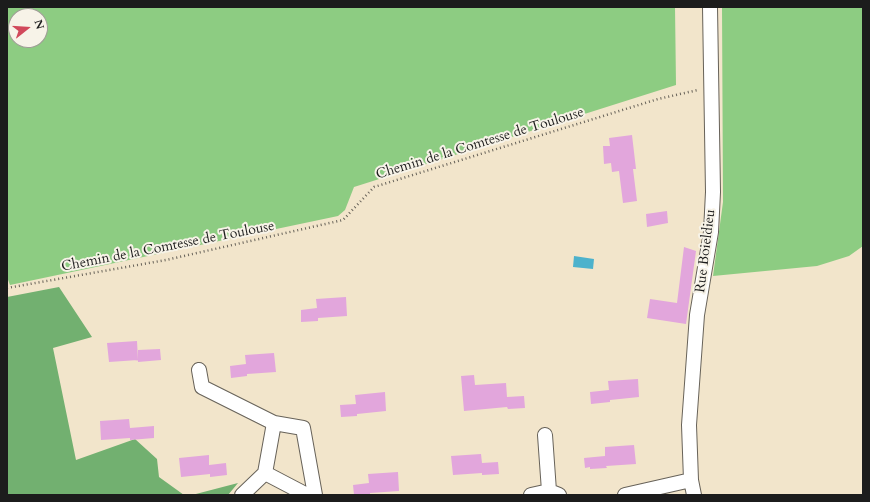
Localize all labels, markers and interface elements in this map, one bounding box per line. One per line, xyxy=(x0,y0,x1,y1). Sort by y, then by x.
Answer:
north arrow xyxy=(8,8,48,48)
text: N xyxy=(30,18,48,31)
street label: Chemin de la Comtesse de Toulouse xyxy=(374,104,586,184)
street label: Rue Boieldieu xyxy=(693,208,719,294)
street label: Chemin de la Comtesse de Toulouse xyxy=(60,218,276,276)

